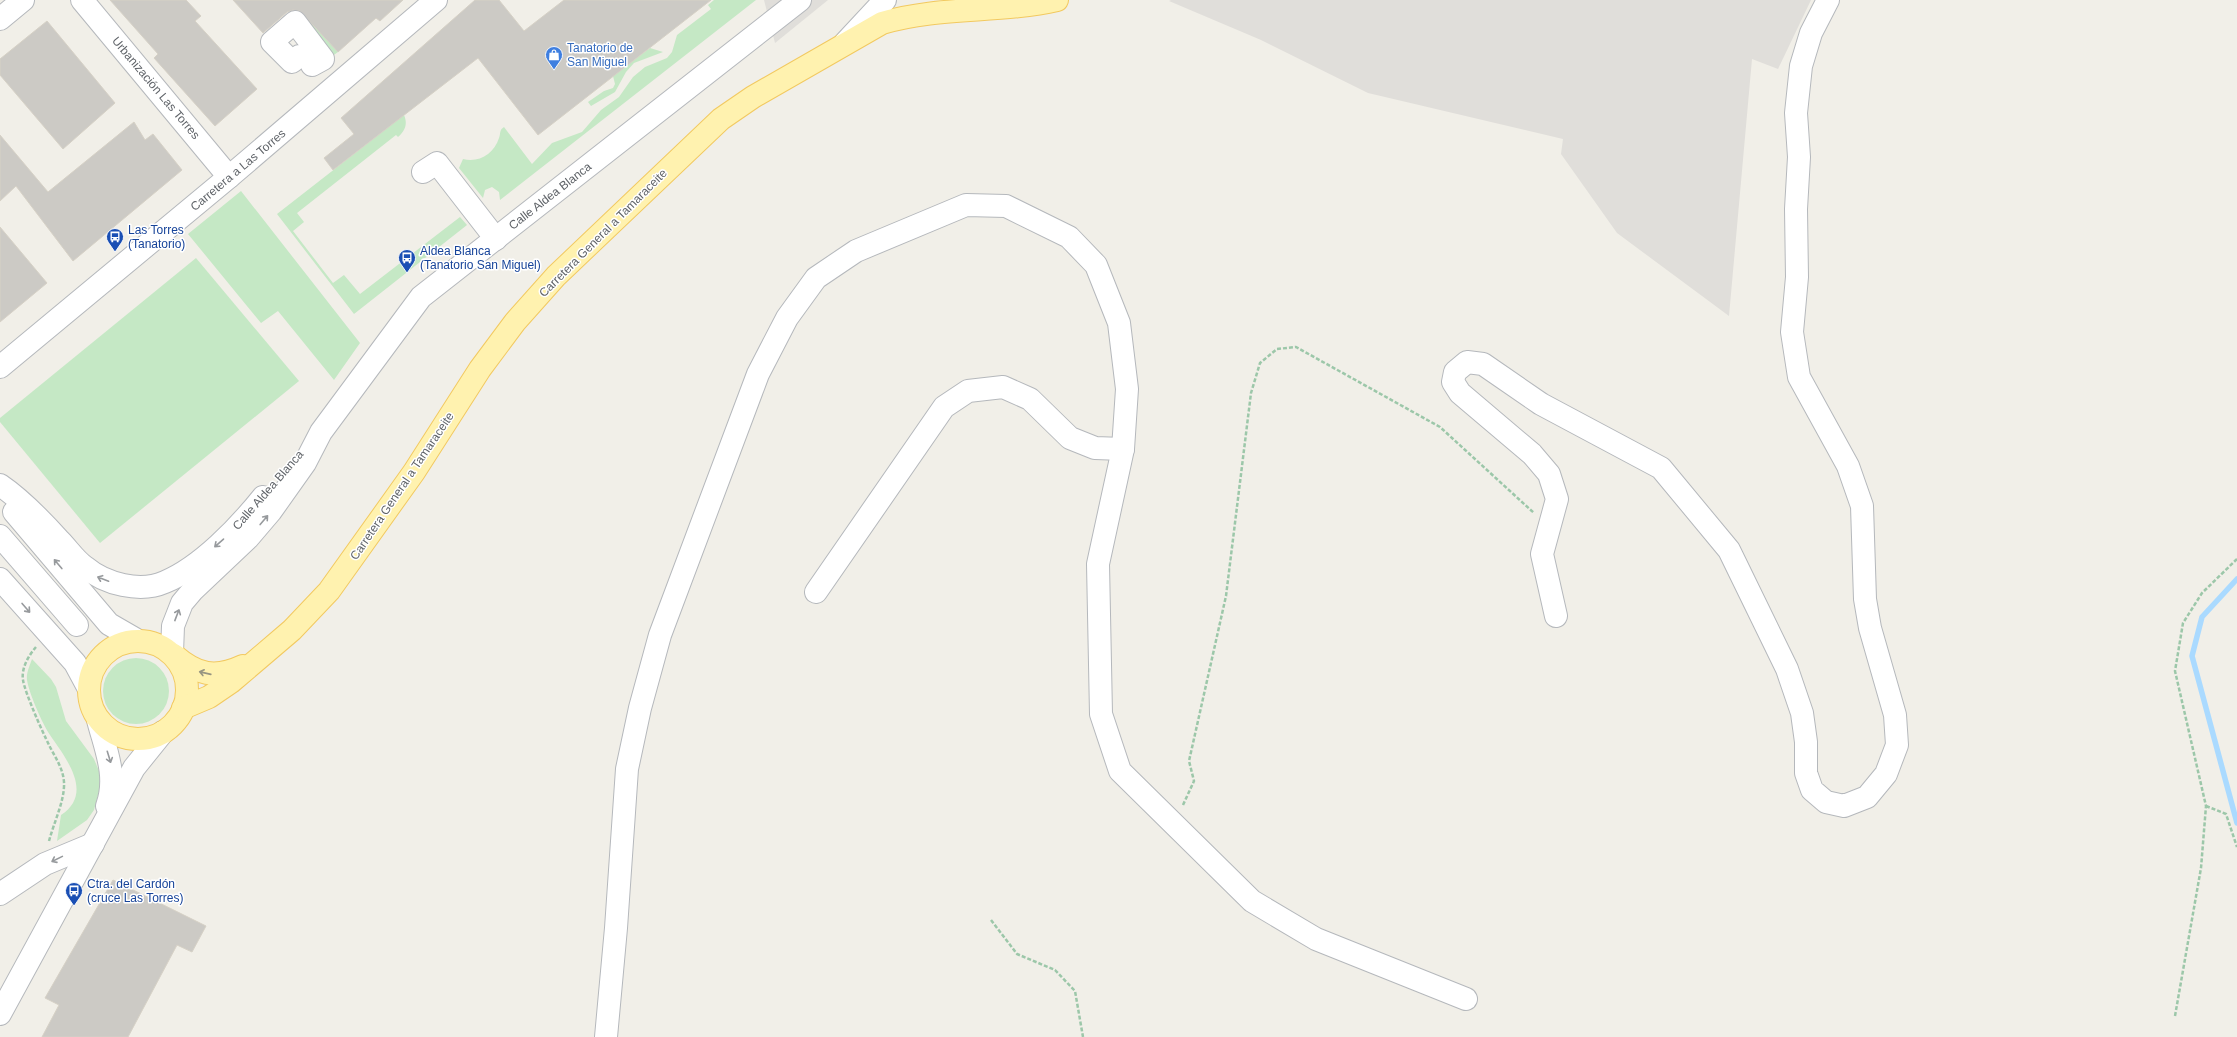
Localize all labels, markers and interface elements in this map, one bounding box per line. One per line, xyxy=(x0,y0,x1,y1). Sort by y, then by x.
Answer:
street label: Urbanización Las Torres xyxy=(109,34,203,142)
place label: Tanatorio de San Miguel xyxy=(567,41,633,69)
shop icon: Tanatorio de San Miguel xyxy=(544,45,564,70)
street label: Carretera a Las Torres xyxy=(188,126,288,214)
street label: Calle Aldea Blanca xyxy=(506,159,594,233)
street label: Carretera General a Tamaraceite xyxy=(536,166,670,300)
place label: Las Torres (Tanatorio) xyxy=(128,223,185,251)
bus stop icon: Las Torres (Tanatorio) xyxy=(105,227,125,252)
place label: Aldea Blanca (Tanatorio San Miguel) xyxy=(420,244,541,272)
bus stop icon: Aldea Blanca (Tanatorio San Miguel) xyxy=(397,248,417,273)
street label: Carretera General a Tamaraceite xyxy=(347,409,457,563)
street label: Calle Aldea Blanca xyxy=(230,447,307,533)
one-way arrow xyxy=(260,514,269,525)
one-way arrow xyxy=(214,538,225,547)
one-way arrow xyxy=(53,559,62,570)
one-way arrow xyxy=(98,574,110,582)
one-way arrow xyxy=(21,603,30,613)
one-way arrow xyxy=(174,609,182,621)
one-way arrow xyxy=(199,668,212,676)
one-way arrow xyxy=(105,751,113,763)
one-way arrow xyxy=(51,856,63,863)
place label: Ctra. del Cardón (cruce Las Torres) xyxy=(87,877,183,905)
bus stop icon: Ctra. del Cardón (cruce Las Torres) xyxy=(64,881,84,906)

